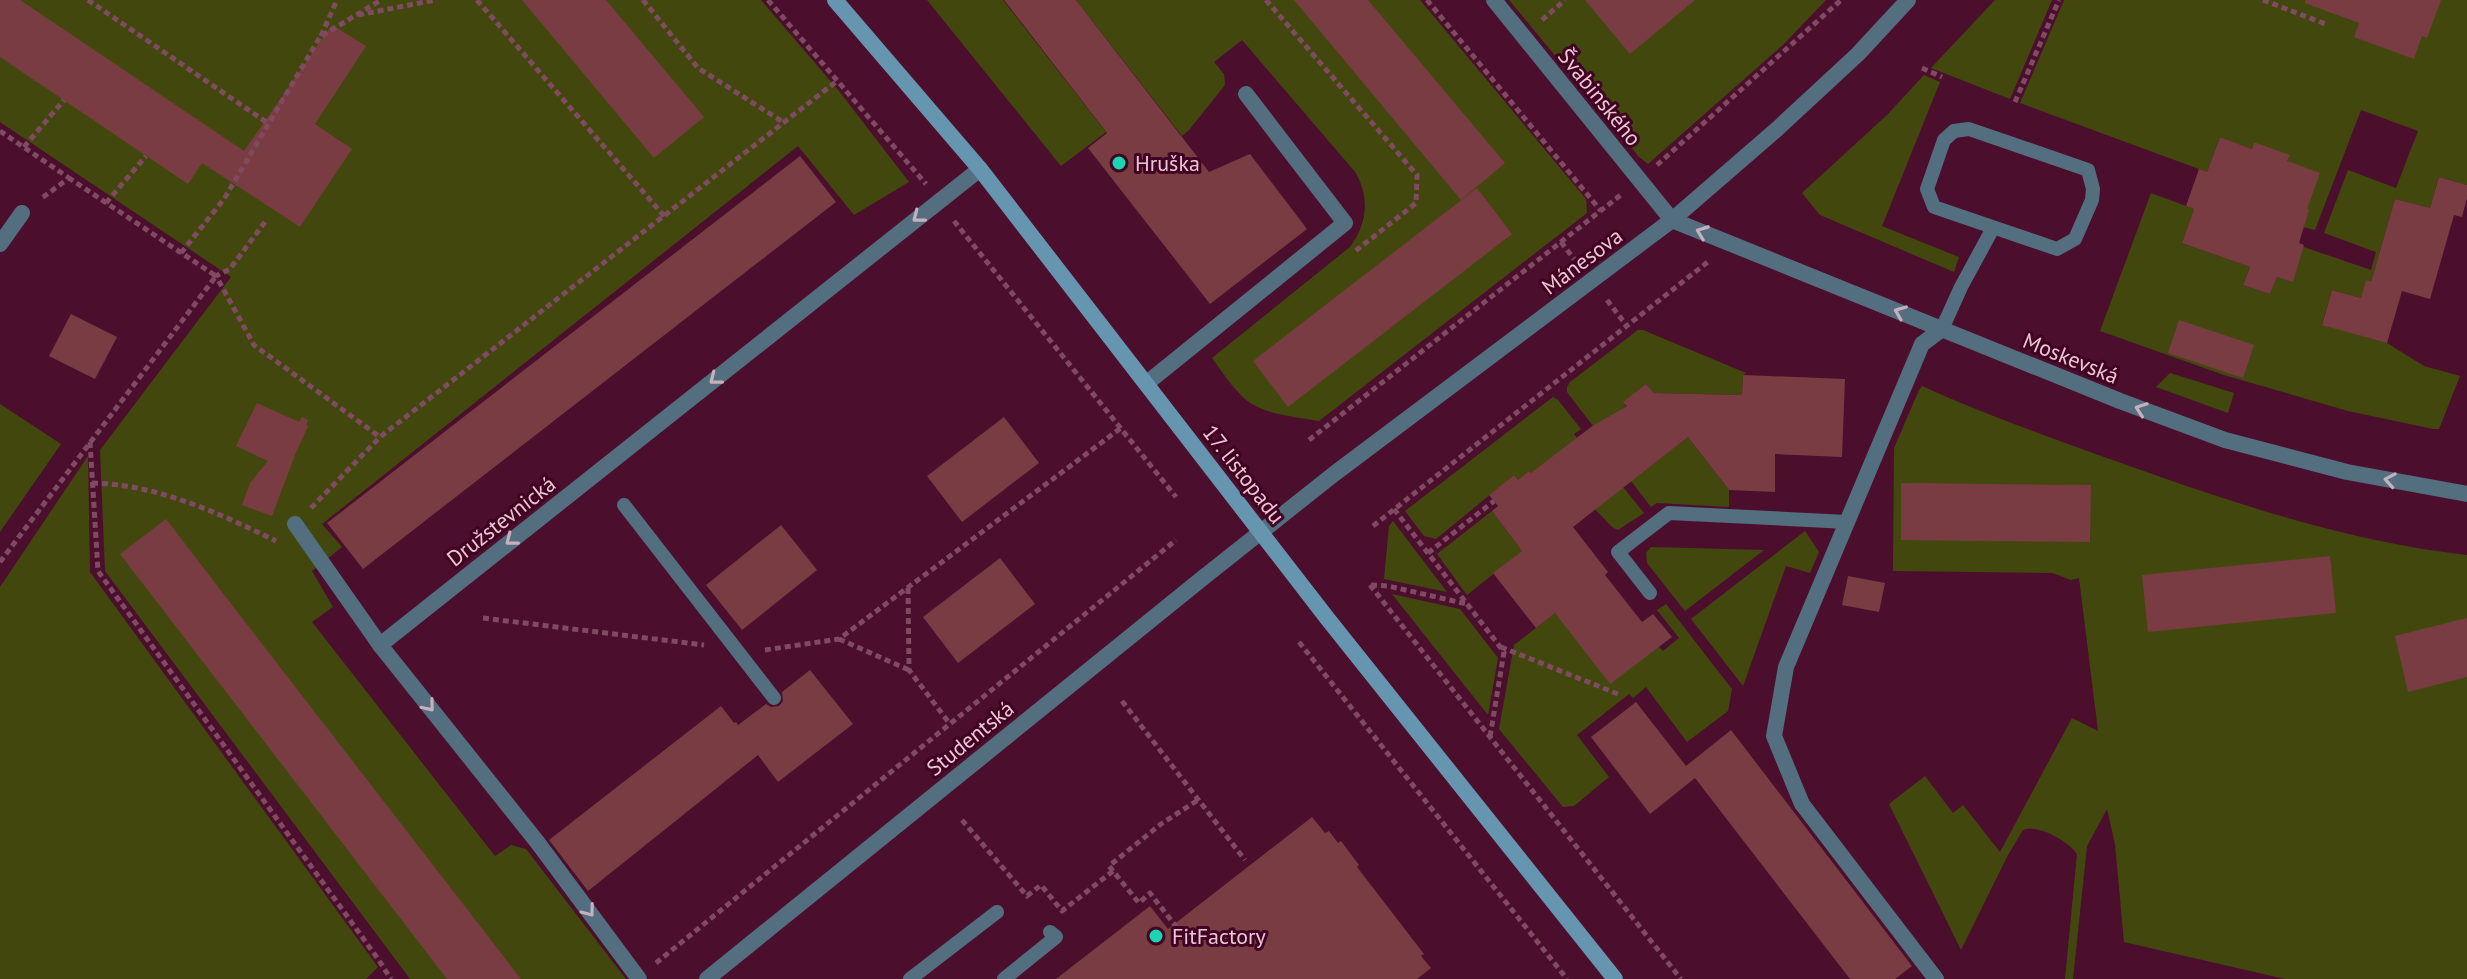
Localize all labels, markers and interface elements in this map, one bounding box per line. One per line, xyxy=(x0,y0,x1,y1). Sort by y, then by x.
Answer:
street label: Švabinského xyxy=(1552,43,1648,151)
place label: Hruška xyxy=(1135,149,1200,177)
marker: Hruška xyxy=(1110,154,1128,172)
one-way arrow xyxy=(913,207,927,222)
street label: Mánesova xyxy=(1536,222,1628,300)
one-way arrow xyxy=(1696,225,1710,242)
one-way arrow xyxy=(1894,305,1908,321)
street label: Moskevská xyxy=(2019,326,2123,390)
one-way arrow xyxy=(709,369,724,383)
one-way arrow xyxy=(2135,402,2149,419)
street label: 17. listopadu xyxy=(1197,419,1291,529)
street label: Družstevnická xyxy=(441,470,561,572)
one-way arrow xyxy=(2384,473,2397,490)
one-way arrow xyxy=(505,531,520,545)
street label: Studentská xyxy=(921,694,1019,782)
one-way arrow xyxy=(419,697,434,711)
one-way arrow xyxy=(579,902,593,916)
place label: FitFactory xyxy=(1172,922,1266,950)
marker: FitFactory xyxy=(1147,927,1165,945)

